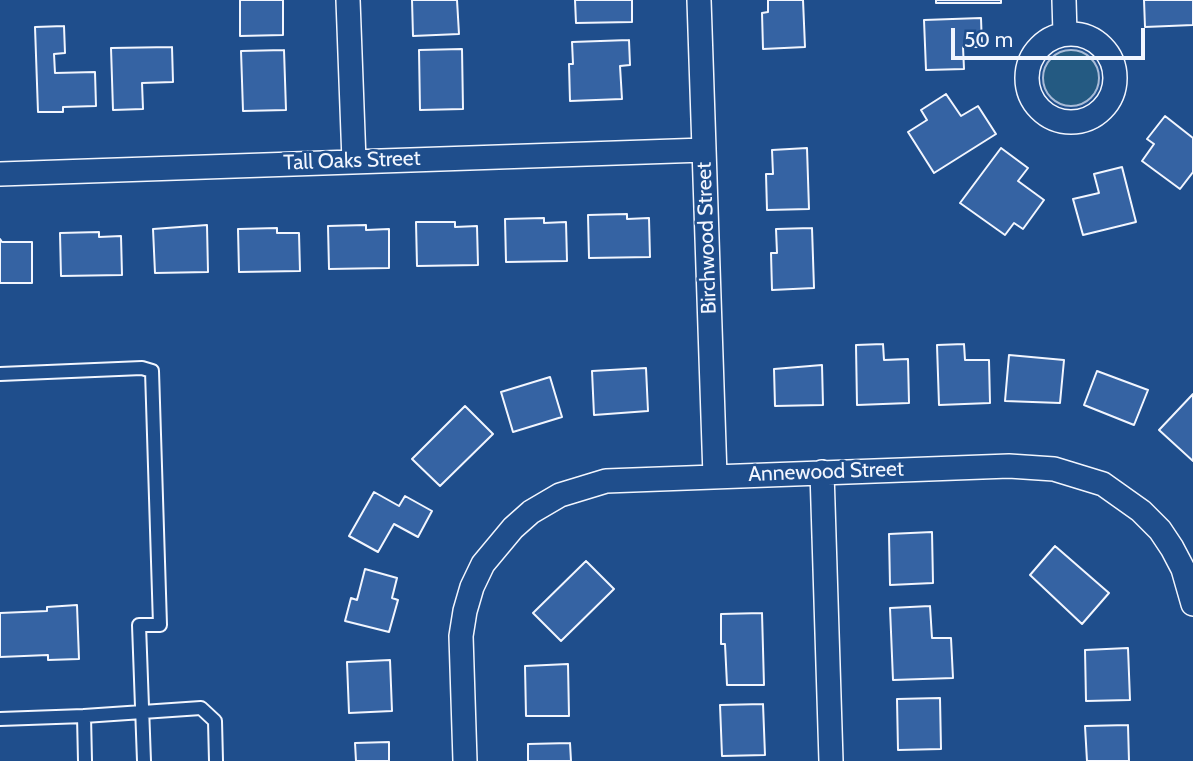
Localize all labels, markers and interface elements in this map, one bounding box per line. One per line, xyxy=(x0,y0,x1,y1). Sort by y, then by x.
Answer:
scale bar xyxy=(955,14,1149,58)
text: 50 m xyxy=(964,27,1013,52)
street label: Tall Oaks Street xyxy=(283,146,421,176)
street label: Birchwood Street xyxy=(692,161,722,315)
street label: Annewood Street xyxy=(748,457,904,487)

